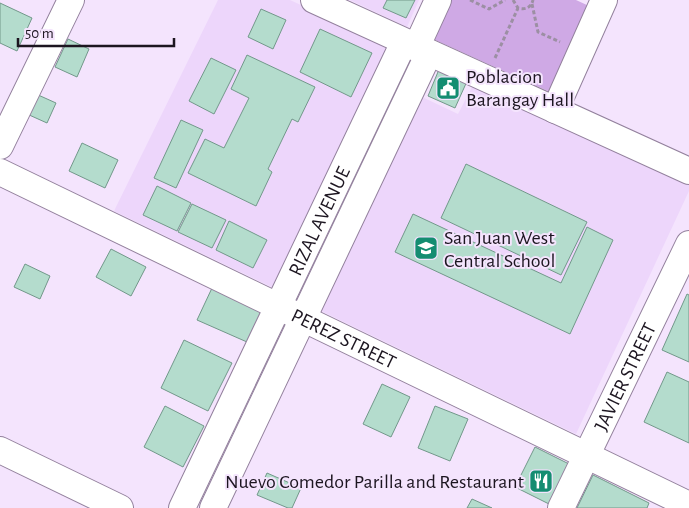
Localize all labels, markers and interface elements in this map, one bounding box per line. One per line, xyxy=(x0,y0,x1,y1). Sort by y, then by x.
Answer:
scale bar xyxy=(18,15,174,47)
text: 50 m xyxy=(25,26,54,41)
place label: Poblacion Barangay Hall xyxy=(466,67,574,110)
public building icon: Poblacion Barangay Hall xyxy=(435,75,461,101)
street label: RIZAL AVENUE xyxy=(285,163,354,279)
place label: San Juan West Central School xyxy=(444,228,555,271)
school or university icon: San Juan West Central School xyxy=(413,235,439,261)
street label: PEREZ STREET xyxy=(288,305,399,373)
street label: JAVIER STREET xyxy=(591,320,660,434)
restaurant icon: Nuevo Comedor Parilla and Restaurant xyxy=(528,468,554,494)
place label: Nuevo Comedor Parilla and Restaurant xyxy=(225,472,525,492)

